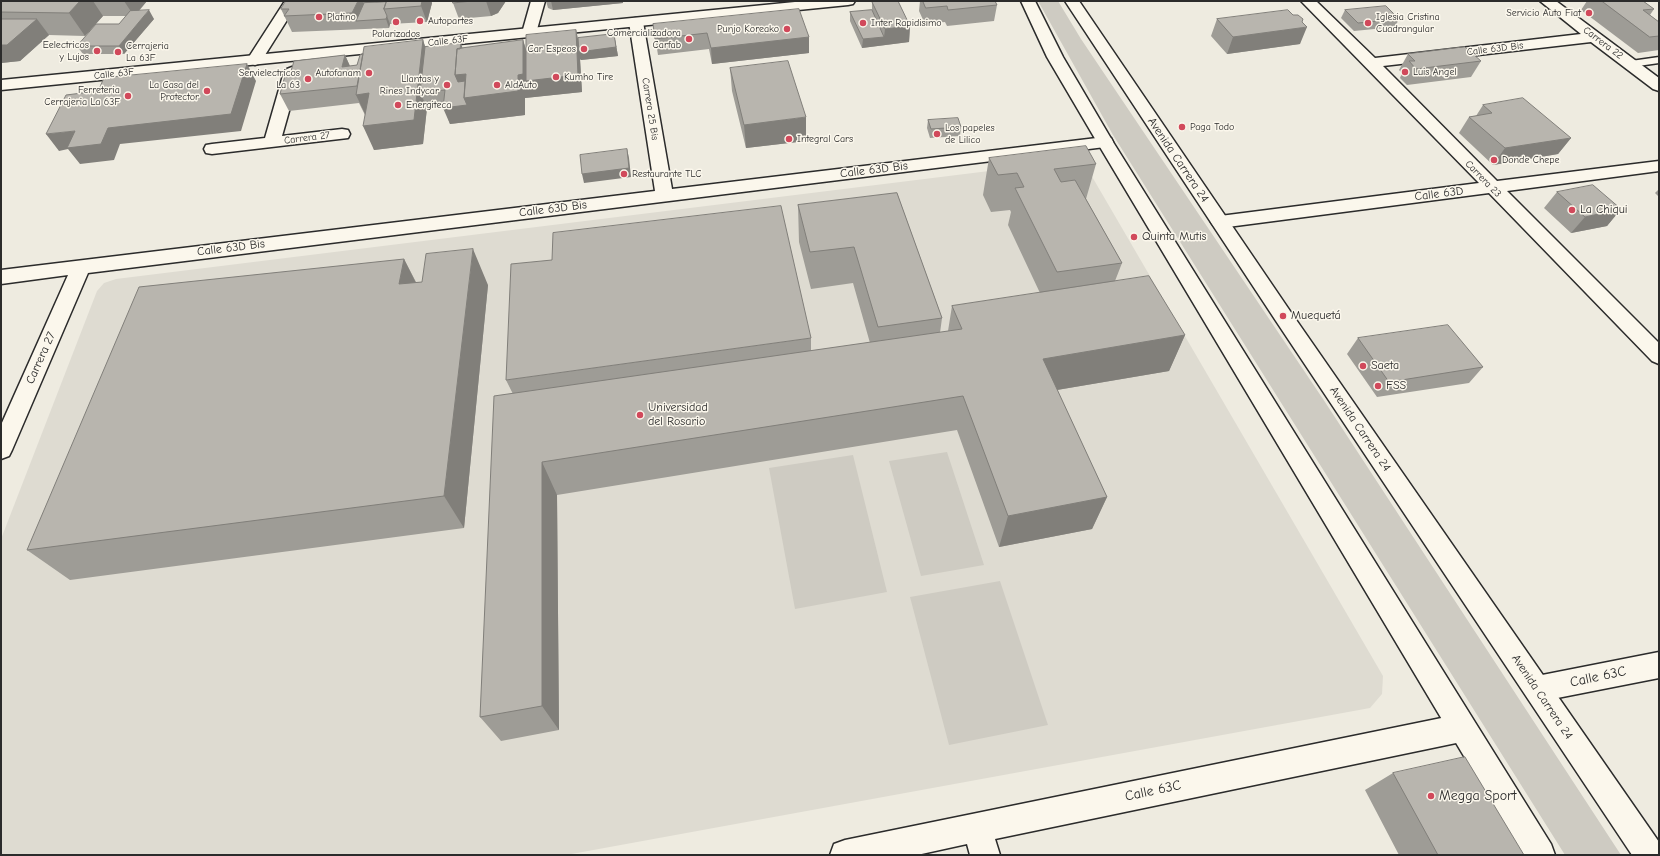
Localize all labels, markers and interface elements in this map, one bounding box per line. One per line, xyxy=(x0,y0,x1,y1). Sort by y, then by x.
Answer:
place label: Servicio Auto Fiat xyxy=(1506,7,1581,19)
marker: Servicio Auto Fiat xyxy=(1584,8,1594,18)
place label: Platino xyxy=(327,11,356,23)
place label: Iglesia Cristina Cuadrangular xyxy=(1376,11,1440,34)
marker: Platino xyxy=(314,12,324,22)
place label: Autopartes xyxy=(428,15,473,27)
marker: Autopartes xyxy=(415,16,425,26)
marker: Polarizados xyxy=(391,17,401,27)
place label: Inter Rapidisimo xyxy=(871,17,941,29)
marker: Inter Rapidisimo xyxy=(858,18,868,28)
marker: Iglesia Cristina Cuadrangular xyxy=(1363,18,1373,28)
place label: Punjo Koreako xyxy=(717,23,779,35)
marker: Punjo Koreako xyxy=(782,24,792,34)
street label: Carrera 22 xyxy=(1581,24,1625,62)
place label: Comercializadora Carfab xyxy=(607,27,681,50)
place label: Polarizados xyxy=(372,28,420,40)
street label: Calle 63F xyxy=(427,33,469,49)
marker: Comercializadora Carfab xyxy=(684,34,694,44)
place label: Eelectricos y Lujos xyxy=(43,39,89,62)
place label: Cerrajeria La 63F xyxy=(126,40,169,64)
street label: Calle 63D Bis xyxy=(1466,40,1524,58)
place label: Car Espeos xyxy=(528,43,576,55)
marker: Car Espeos xyxy=(579,44,589,54)
marker: Eelectricos y Lujos xyxy=(92,46,102,56)
marker: Cerrajeria La 63F xyxy=(113,47,123,57)
street label: Calle 63F xyxy=(93,66,135,82)
place label: Luis Angel xyxy=(1413,66,1457,78)
place label: Servielectricos La 63 xyxy=(239,67,300,90)
place label: Autofanam xyxy=(316,67,361,79)
marker: Luis Angel xyxy=(1400,67,1410,77)
marker: Autofanam xyxy=(364,68,374,78)
place label: Kumho Tire xyxy=(564,71,613,83)
marker: Kumho Tire xyxy=(551,72,561,82)
place label: Llantas y Rines Indycar xyxy=(380,73,439,96)
marker: Servielectricos La 63 xyxy=(303,74,313,84)
street label: Carrera 25 Bis xyxy=(639,77,661,141)
place label: La Casa del Protector xyxy=(149,79,199,102)
place label: AldAuto xyxy=(505,79,537,91)
marker: Llantas y Rines Indycar xyxy=(442,80,452,90)
marker: AldAuto xyxy=(492,80,502,90)
place label: Ferreteria Cerrajeria La 63F xyxy=(44,84,120,108)
marker: La Casa del Protector xyxy=(202,86,212,96)
marker: Ferreteria Cerrajeria La 63F xyxy=(123,91,133,101)
place label: Energiteca xyxy=(406,99,451,111)
marker: Energiteca xyxy=(393,100,403,110)
street label: Avenida Carrera 24 xyxy=(1144,115,1212,205)
place label: Paga Todo xyxy=(1190,121,1234,133)
place label: Los papeles de Lilico xyxy=(945,122,995,146)
marker: Paga Todo xyxy=(1177,122,1187,132)
street label: Carrera 27 xyxy=(283,129,331,147)
marker: Los papeles de Lilico xyxy=(932,129,942,139)
place label: Integral Cars xyxy=(797,133,853,145)
marker: Integral Cars xyxy=(784,134,794,144)
place label: Donde Chepe xyxy=(1502,154,1560,166)
marker: Donde Chepe xyxy=(1489,155,1499,165)
street label: Carrera 23 xyxy=(1462,158,1504,200)
street label: Calle 63D Bis xyxy=(839,159,909,181)
place label: Restaurante TLC xyxy=(632,168,701,180)
marker: Restaurante TLC xyxy=(619,169,629,179)
street label: Calle 63D xyxy=(1414,184,1464,204)
street label: Calle 63D Bis xyxy=(518,198,588,220)
place label: La Chiqui xyxy=(1580,203,1628,217)
marker: La Chiqui xyxy=(1567,205,1577,215)
place label: Quinta Mutis xyxy=(1142,230,1207,244)
marker: Quinta Mutis xyxy=(1129,232,1139,242)
street label: Calle 63D Bis xyxy=(196,237,266,259)
place label: Muequetá xyxy=(1291,309,1341,323)
marker: Muequetá xyxy=(1278,311,1288,321)
street label: Carrera 27 xyxy=(23,330,59,386)
place label: Saeta xyxy=(1371,359,1399,373)
marker: Saeta xyxy=(1358,361,1368,371)
place label: FSS xyxy=(1386,379,1406,393)
marker: FSS xyxy=(1373,381,1383,391)
street label: Avenida Carrera 24 xyxy=(1326,384,1394,474)
place label: Universidad del Rosario xyxy=(648,401,708,429)
marker: Universidad del Rosario xyxy=(635,410,645,420)
street label: Avenida Carrera 24 xyxy=(1508,652,1576,742)
street label: Calle 63C xyxy=(1568,663,1628,691)
street label: Calle 63C xyxy=(1123,777,1183,805)
place label: Megga Sport xyxy=(1439,788,1517,804)
marker: Megga Sport xyxy=(1426,791,1436,801)

